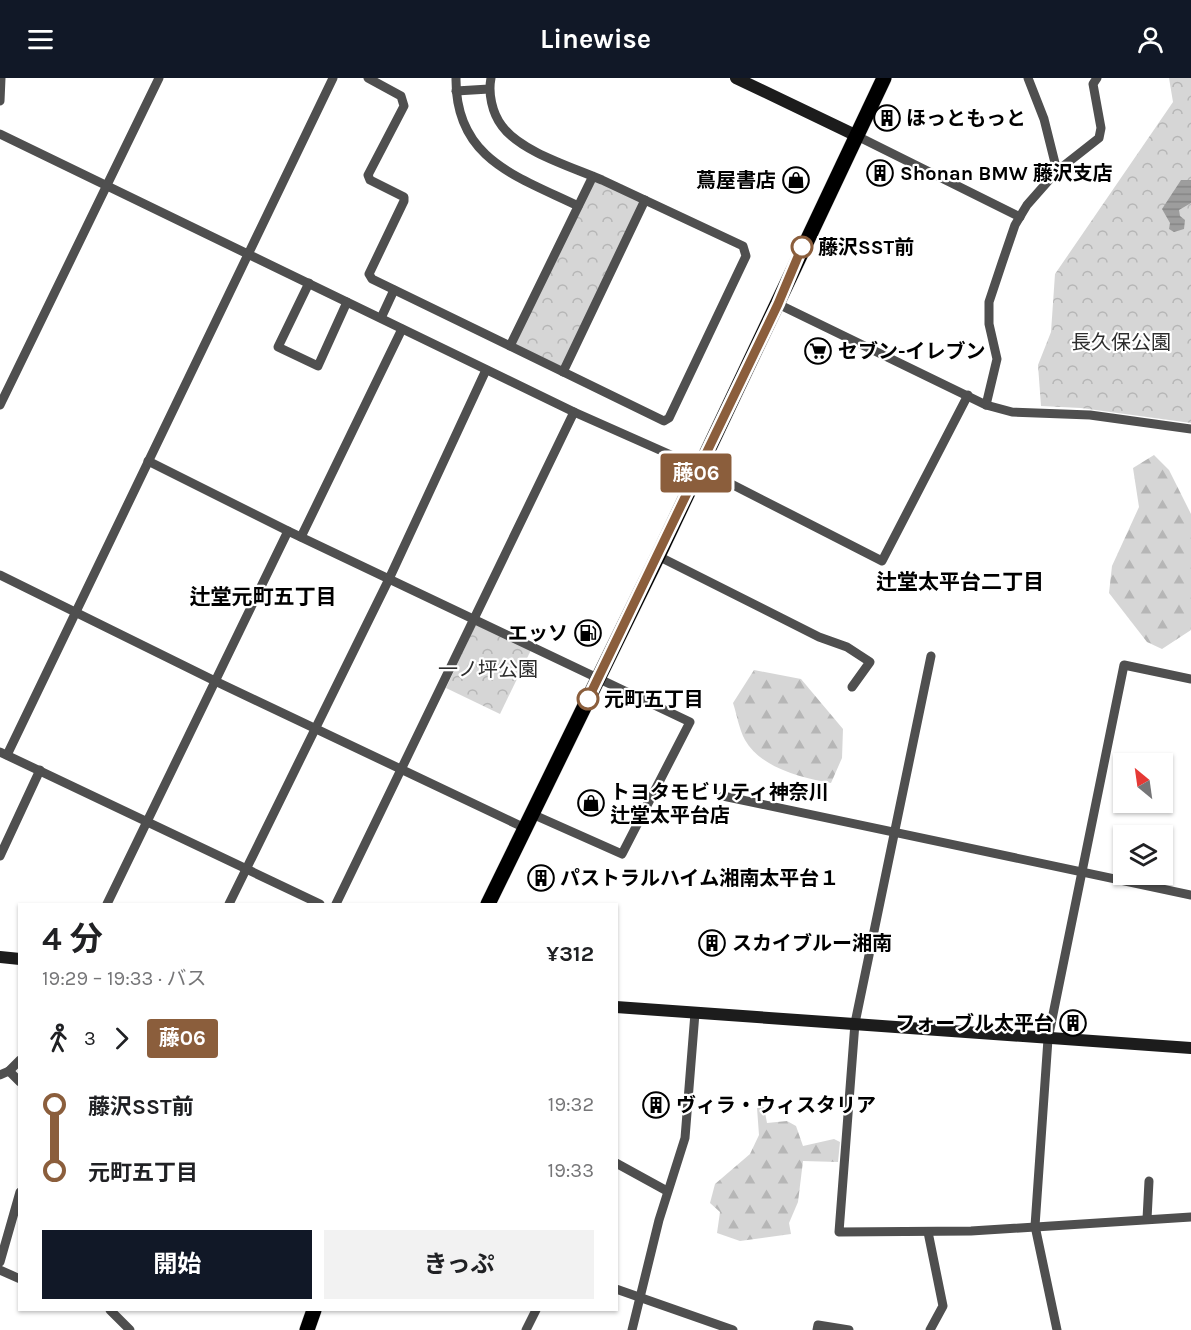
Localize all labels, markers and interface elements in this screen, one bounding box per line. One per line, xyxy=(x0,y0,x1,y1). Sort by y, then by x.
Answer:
icon: menu xyxy=(24,23,57,56)
text: Linewise xyxy=(540,23,651,55)
icon: person xyxy=(1134,23,1167,56)
building icon: ほっともっと xyxy=(872,103,902,133)
place label: ほっともっと xyxy=(906,107,1026,130)
building icon: Shonan BMW 藤沢支店 xyxy=(865,158,895,188)
place label: Shonan BMW 藤沢支店 xyxy=(900,162,1113,185)
shop icon: 蔦屋書店 xyxy=(781,165,811,195)
place label: 蔦屋書店 xyxy=(696,169,776,192)
marker: 藤沢SST前 xyxy=(791,236,813,258)
place label: 藤沢SST前 xyxy=(818,236,914,259)
park label: 長久保公園 xyxy=(1071,331,1171,354)
supermarket icon: セブン-イレブン xyxy=(803,336,833,366)
place label: セブン-イレブン xyxy=(838,340,985,363)
line badge: 藤06 xyxy=(662,454,730,492)
text: 藤06 xyxy=(672,461,720,485)
district label: 辻堂太平台二丁目 xyxy=(876,570,1044,594)
district label: 辻堂元町五丁目 xyxy=(190,585,337,609)
fuel station icon: エッソ xyxy=(573,618,603,648)
place label: エッソ xyxy=(508,622,568,645)
park label: 一ノ坪公園 xyxy=(438,658,538,681)
marker: 元町五丁目 xyxy=(577,688,599,710)
place label: 元町五丁目 xyxy=(604,688,704,711)
north arrow xyxy=(1113,753,1173,813)
map controls xyxy=(1113,753,1173,885)
place label: トヨタモビリティ神奈川 辻堂太平台店 xyxy=(610,781,829,827)
shop icon: トヨタモビリティ神奈川 辻堂太平台店 xyxy=(576,788,606,818)
button: layers xyxy=(1113,825,1173,885)
building icon: パストラルハイム湘南太平台１ xyxy=(526,863,556,893)
place label: パストラルハイム湘南太平台１ xyxy=(560,867,839,890)
text: 4 分 xyxy=(42,920,103,958)
building icon: スカイブルー湘南 xyxy=(697,928,727,958)
place label: スカイブルー湘南 xyxy=(732,932,892,955)
text: ¥312 xyxy=(546,941,594,967)
text: 19:29 – 19:33 · バス xyxy=(42,967,206,990)
building icon: フォーブル太平台 xyxy=(1058,1008,1088,1038)
place label: フォーブル太平台 xyxy=(895,1012,1054,1035)
icon: walk xyxy=(42,1022,75,1055)
icon: forward xyxy=(105,1022,138,1055)
text: 藤06 xyxy=(159,1026,206,1050)
text: 3 xyxy=(84,1027,96,1050)
building icon: ヴィラ・ウィスタリア xyxy=(641,1090,671,1120)
text: 19:32 xyxy=(548,1093,594,1116)
text: 藤沢SST前 xyxy=(88,1094,194,1120)
place label: ヴィラ・ウィスタリア xyxy=(676,1094,876,1117)
text: 19:33 xyxy=(548,1159,594,1182)
text: 元町五丁目 xyxy=(88,1160,198,1186)
button: 開始 xyxy=(42,1230,312,1299)
button: きっぷ xyxy=(324,1230,594,1299)

